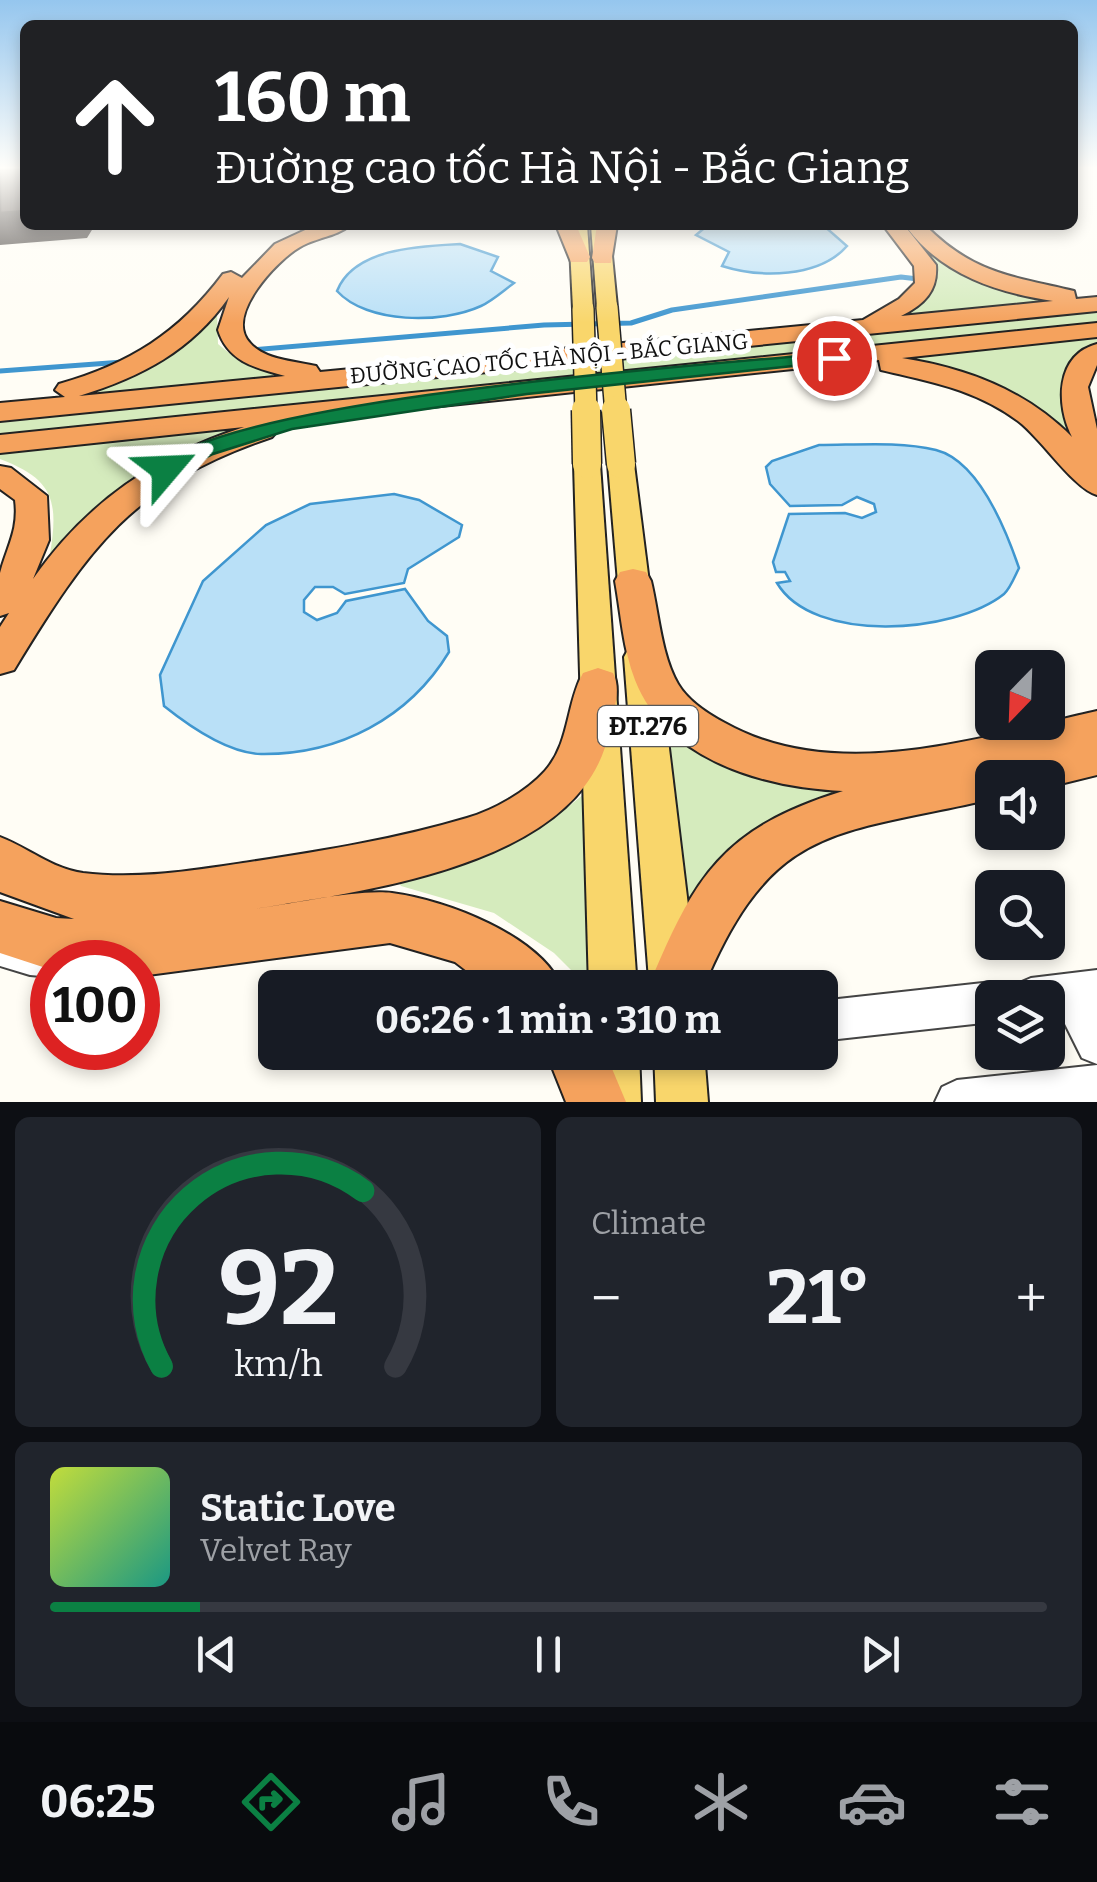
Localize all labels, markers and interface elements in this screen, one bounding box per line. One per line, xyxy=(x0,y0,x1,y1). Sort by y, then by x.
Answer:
text: 160 m xyxy=(215,56,410,140)
icon: ahead xyxy=(50,60,180,190)
text: Đường cao tốc Hà Nội - Bắc Giang xyxy=(215,141,910,195)
pin xyxy=(792,316,877,401)
street label: ĐƯỜNG CAO TỐC HÀ NỘI - BẮC GIANG xyxy=(349,326,749,389)
icon: arrive xyxy=(807,331,862,386)
position arrow xyxy=(114,417,218,521)
north arrow xyxy=(975,650,1065,740)
map controls xyxy=(975,650,1065,1070)
road number: ĐT.276 xyxy=(598,706,698,746)
button: sound xyxy=(975,760,1065,850)
button: search xyxy=(975,870,1065,960)
speed limit sign: 100 xyxy=(30,940,160,1070)
button: layers xyxy=(975,980,1065,1070)
text: 06:26 · 1 min · 310 m xyxy=(375,997,721,1043)
text: Climate xyxy=(591,1204,706,1242)
text: 92 xyxy=(218,1227,338,1352)
text: 21° xyxy=(766,1253,871,1343)
text: − xyxy=(591,1266,621,1332)
text: + xyxy=(1016,1266,1047,1332)
text: km/h xyxy=(234,1343,322,1385)
text: Static Love xyxy=(200,1485,396,1531)
text: Velvet Ray xyxy=(200,1531,352,1569)
icon: previous xyxy=(189,1627,244,1682)
icon: pause xyxy=(521,1627,576,1682)
icon: next xyxy=(853,1627,908,1682)
icon: directions xyxy=(236,1767,306,1837)
icon: music xyxy=(386,1767,456,1837)
icon: phone xyxy=(536,1767,606,1837)
icon: climate xyxy=(686,1767,756,1837)
icon: car xyxy=(837,1767,907,1837)
icon: filters xyxy=(987,1767,1057,1837)
text: 06:25 xyxy=(40,1775,156,1829)

